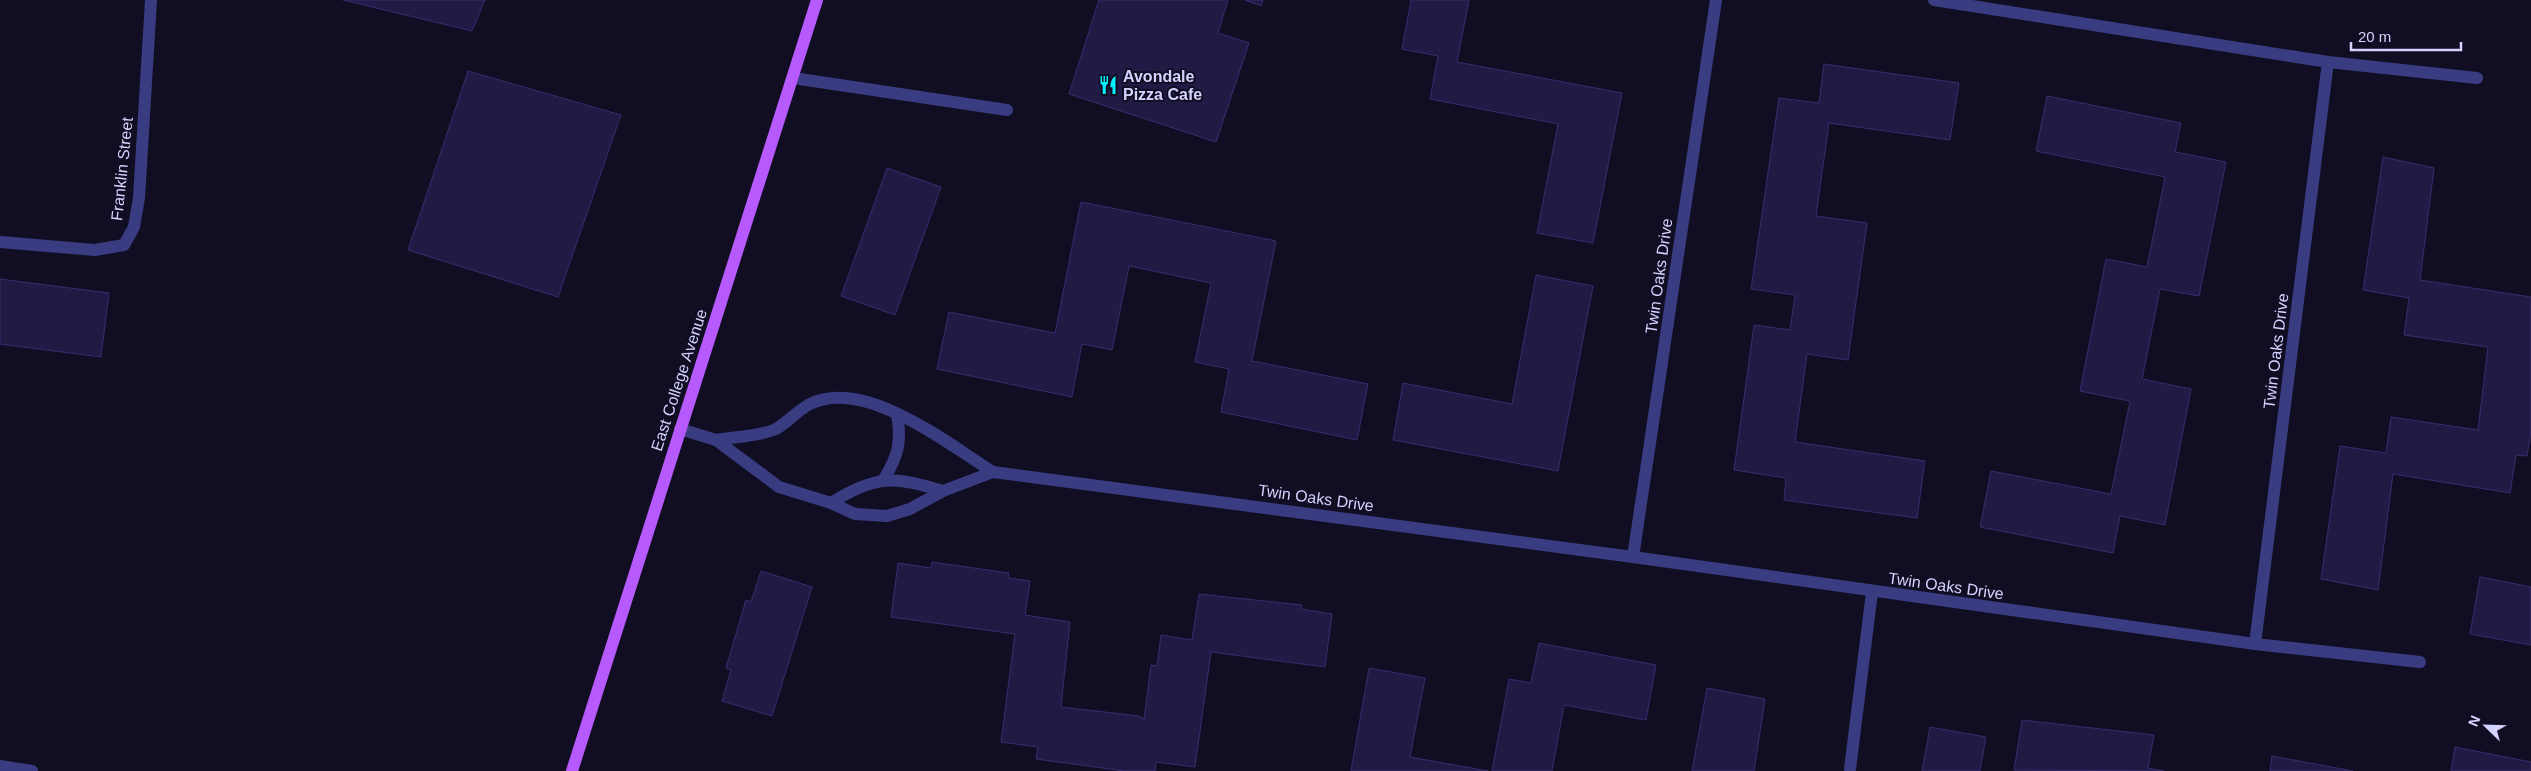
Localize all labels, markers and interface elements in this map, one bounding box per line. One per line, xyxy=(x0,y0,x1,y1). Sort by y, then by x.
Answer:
scale bar xyxy=(2351,20,2461,52)
text: 20 m xyxy=(2358,28,2391,45)
place label: Avondale Pizza Cafe xyxy=(1123,68,1202,103)
restaurant icon: Avondale Pizza Cafe xyxy=(1097,74,1119,96)
street label: Franklin Street xyxy=(108,116,136,222)
street label: Twin Oaks Drive xyxy=(1642,217,1676,335)
street label: Twin Oaks Drive xyxy=(2260,292,2292,410)
street label: East College Avenue xyxy=(648,307,710,453)
street label: Twin Oaks Drive xyxy=(1257,481,1375,515)
street label: Twin Oaks Drive xyxy=(1887,569,2005,603)
north arrow xyxy=(2461,701,2511,751)
text: N xyxy=(2465,713,2483,729)

